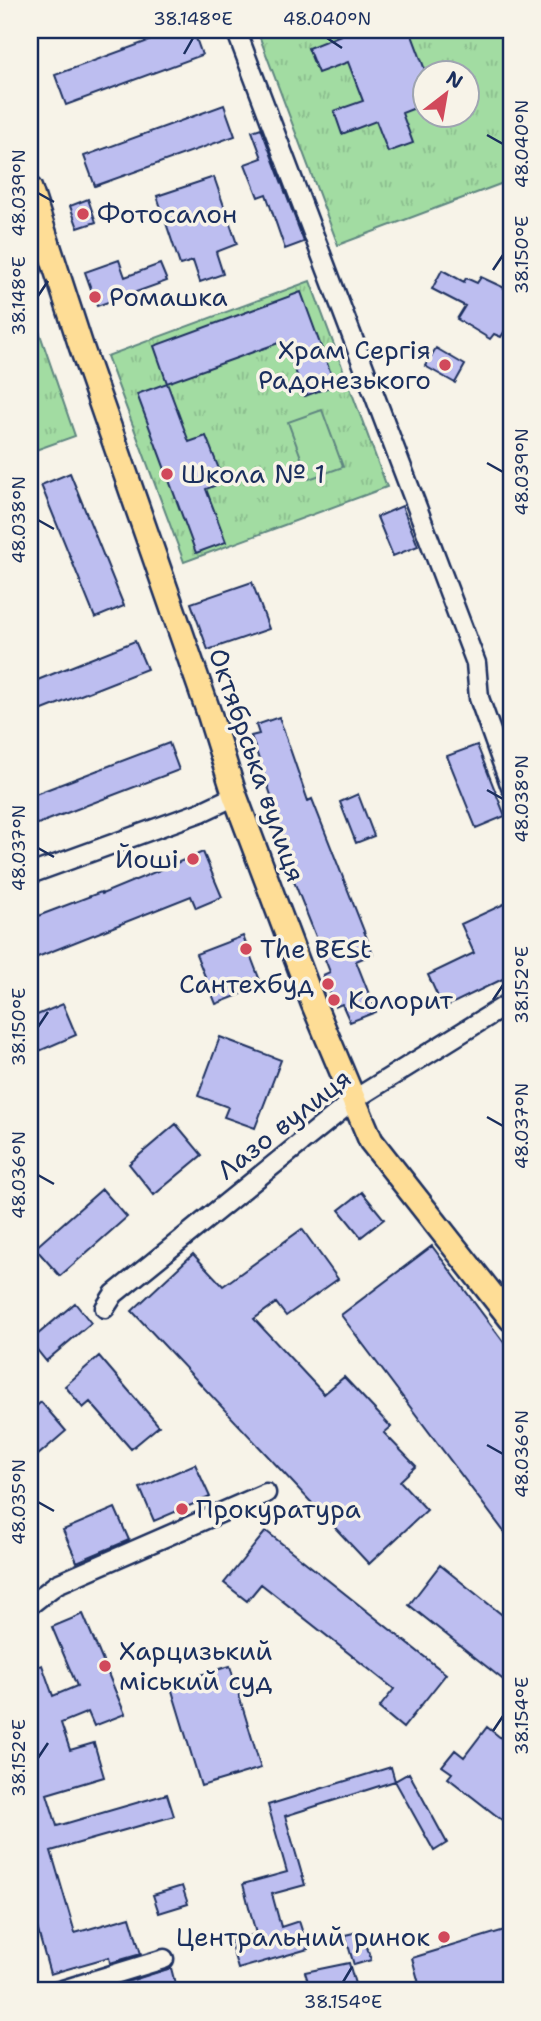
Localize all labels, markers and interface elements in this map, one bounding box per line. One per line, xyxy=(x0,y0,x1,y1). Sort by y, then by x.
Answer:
text: 38.148°E xyxy=(153,7,233,31)
text: 48.040°N xyxy=(283,7,371,31)
north arrow xyxy=(412,60,482,130)
text: N xyxy=(442,65,467,94)
text: 48.040°N xyxy=(510,100,534,188)
text: 48.039°N xyxy=(7,149,31,237)
place label: Фотосалон xyxy=(97,196,237,231)
marker: Фотосалон xyxy=(75,206,91,222)
text: 38.150°E xyxy=(510,216,534,294)
text: 38.148°E xyxy=(7,256,31,336)
place label: Ромашка xyxy=(109,279,228,314)
marker: Ромашка xyxy=(87,289,103,305)
place label: Храм Сергія Радонезького xyxy=(258,332,431,397)
marker: Храм Сергія Радонезького xyxy=(437,357,453,373)
text: 48.039°N xyxy=(510,428,534,516)
place label: Школа № 1 xyxy=(181,456,325,491)
marker: Школа № 1 xyxy=(159,466,175,482)
text: 48.038°N xyxy=(7,476,31,564)
street label: Октябрська вулиця xyxy=(201,643,314,886)
text: 48.038°N xyxy=(510,755,534,843)
text: 48.037°N xyxy=(7,805,31,891)
place label: Йоші xyxy=(115,841,179,876)
marker: Йоші xyxy=(185,851,201,867)
place label: The BESt xyxy=(260,931,371,966)
marker: The BESt xyxy=(238,941,254,957)
text: 38.152°E xyxy=(510,946,534,1024)
place label: Сантехбуд xyxy=(179,966,315,1001)
marker: Сантехбуд xyxy=(320,976,336,992)
place label: Колорит xyxy=(348,982,454,1017)
text: 38.150°E xyxy=(7,988,31,1066)
marker: Колорит xyxy=(326,992,342,1008)
street label: Лазо вулиця xyxy=(209,1060,358,1187)
text: 48.037°N xyxy=(510,1083,534,1169)
text: 48.036°N xyxy=(7,1131,31,1219)
text: 48.036°N xyxy=(510,1410,534,1498)
text: 48.035°N xyxy=(7,1459,31,1545)
place label: Прокуратура xyxy=(196,1491,361,1526)
marker: Прокуратура xyxy=(174,1501,190,1517)
place label: Харцизький міський суд xyxy=(119,1633,273,1698)
marker: Харцизький міський суд xyxy=(97,1658,113,1674)
text: 38.154°E xyxy=(510,1677,534,1755)
text: 38.152°E xyxy=(7,1719,31,1797)
place label: Центральний ринок xyxy=(176,1919,430,1954)
marker: Центральний ринок xyxy=(436,1929,452,1945)
text: 38.154°E xyxy=(304,1990,382,2014)

